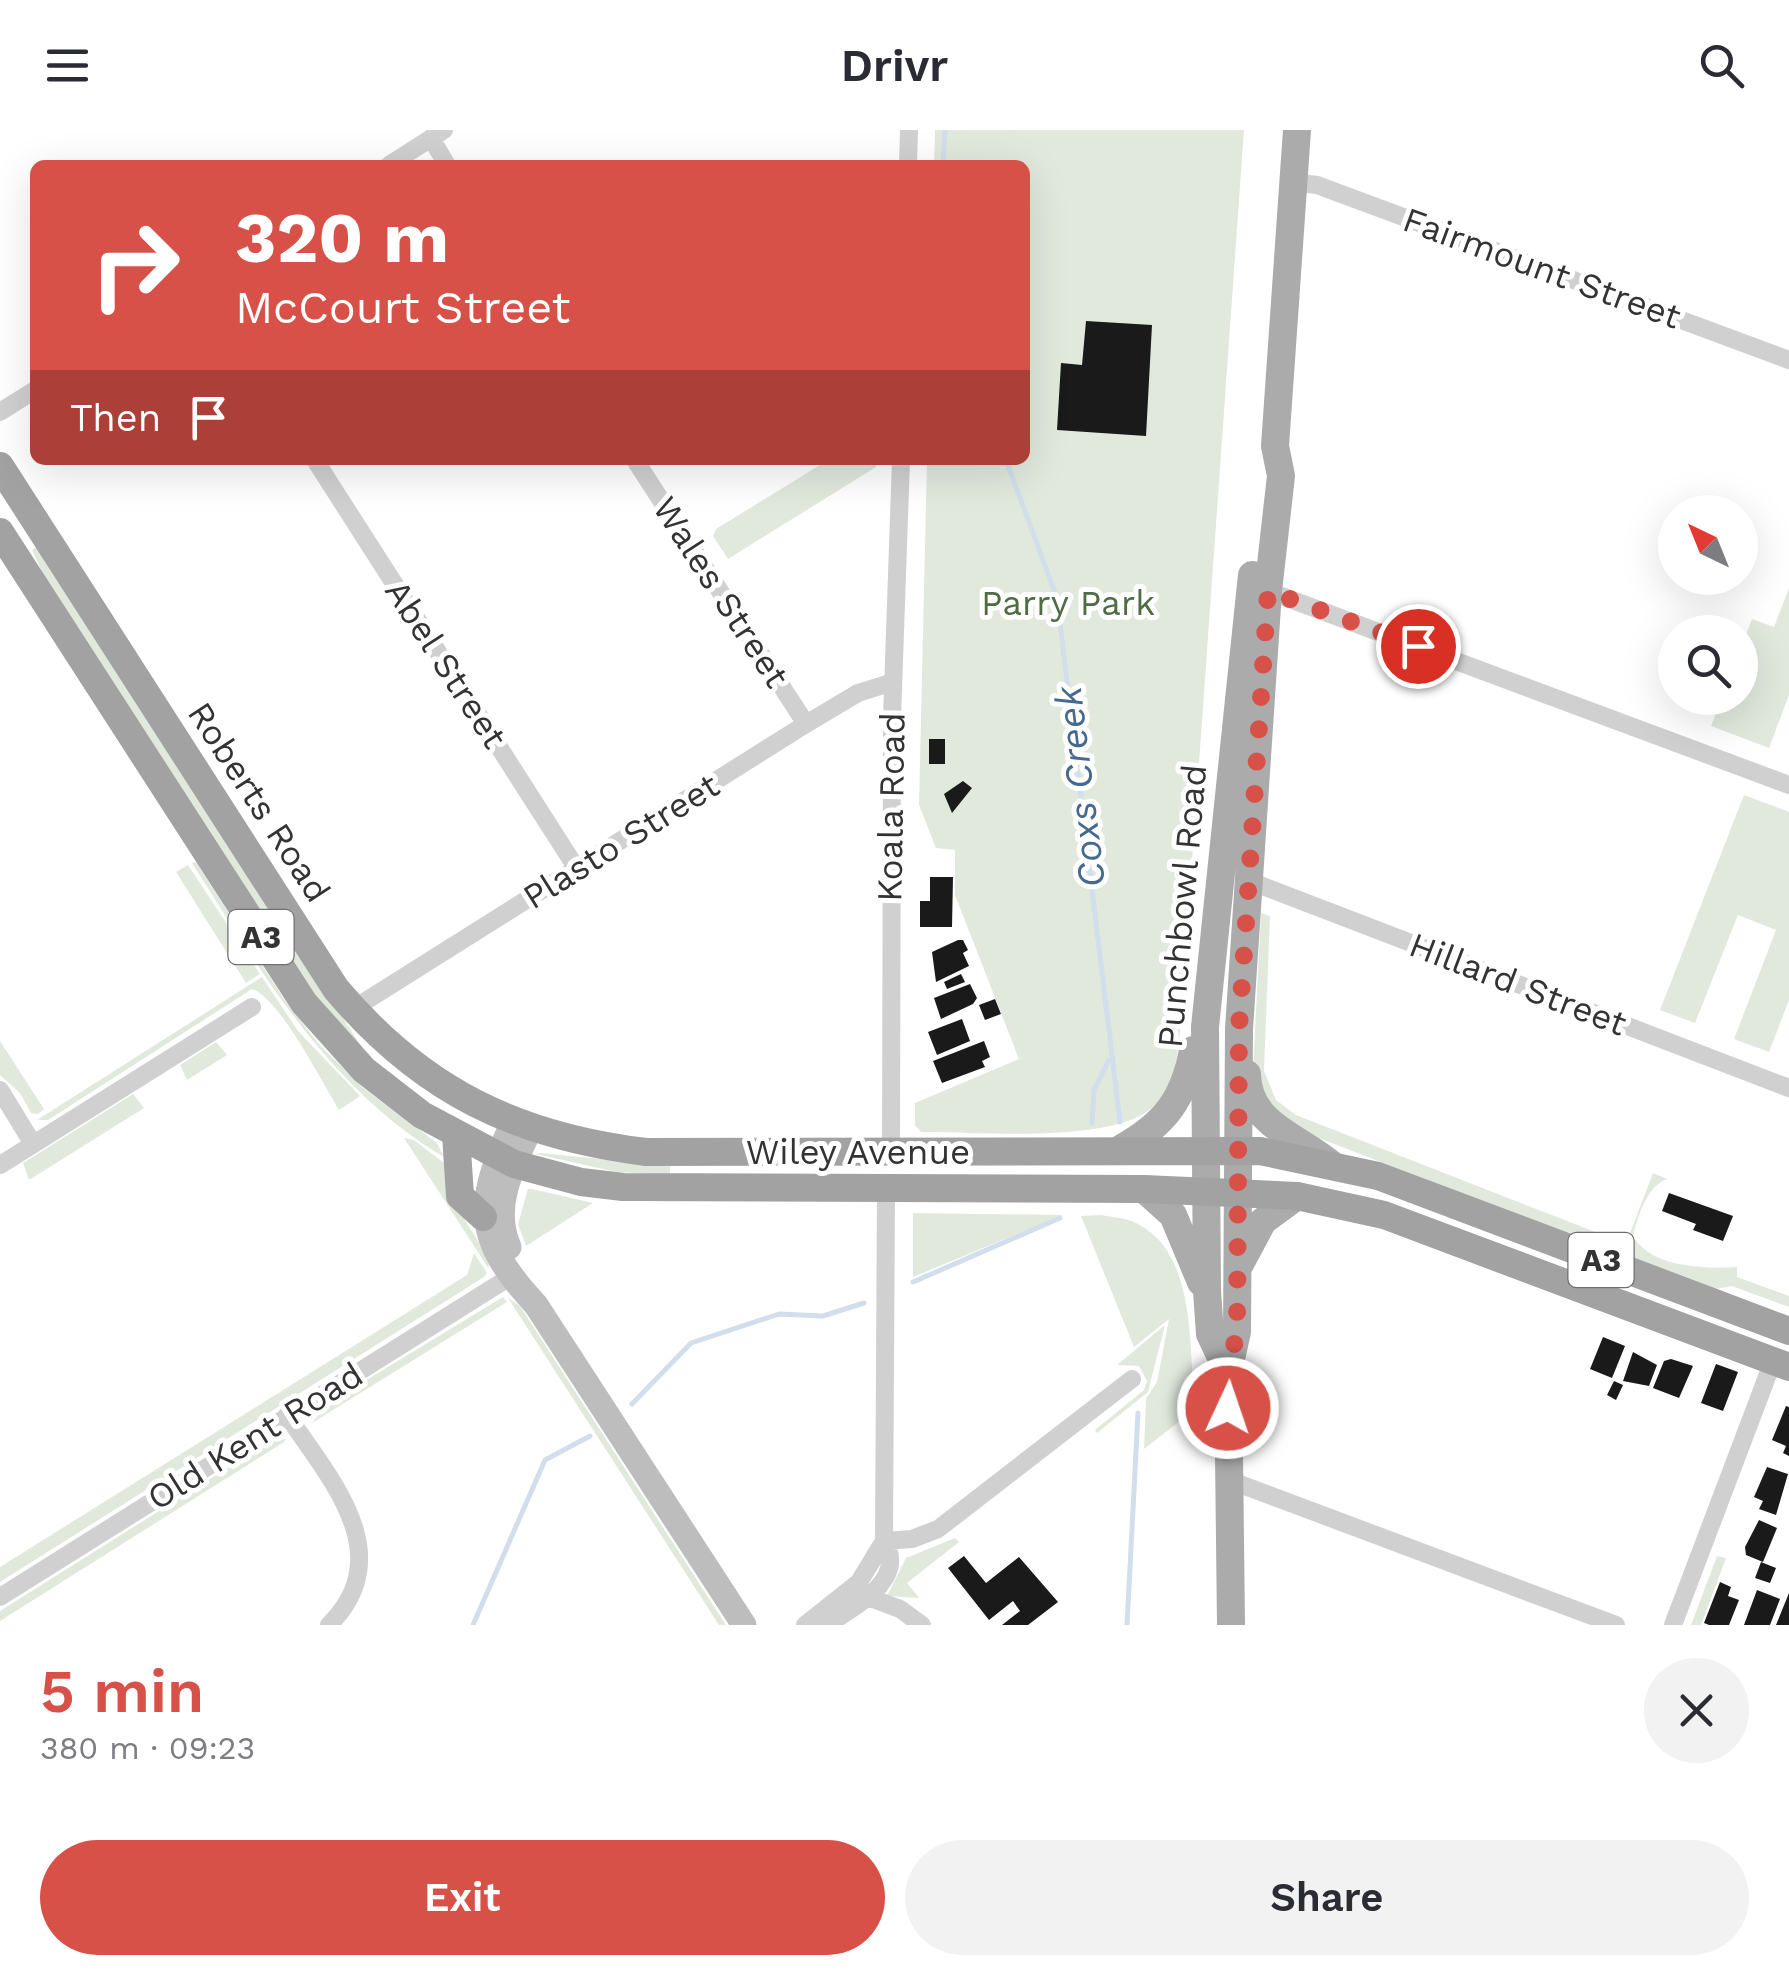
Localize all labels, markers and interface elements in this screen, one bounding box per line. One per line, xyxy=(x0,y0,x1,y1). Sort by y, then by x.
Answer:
icon: menu xyxy=(40,38,95,93)
icon: search xyxy=(1694,38,1749,93)
text: Drivr xyxy=(841,39,948,92)
text: 320 m xyxy=(235,197,449,279)
street label: Fairmount Street xyxy=(1397,198,1687,338)
icon: right xyxy=(70,200,200,330)
text: McCourt Street xyxy=(235,281,570,334)
icon: arrive xyxy=(181,390,236,445)
text: Then xyxy=(70,396,161,440)
street label: Wales Street xyxy=(644,489,798,695)
north arrow xyxy=(1658,495,1758,595)
map controls xyxy=(1658,495,1758,715)
street label: Abel Street xyxy=(376,572,516,756)
park label: Parry Park xyxy=(981,582,1155,624)
pin xyxy=(1376,604,1461,689)
button: search xyxy=(1658,615,1758,715)
icon: arrive xyxy=(1391,619,1446,674)
water label: Coxs Creek xyxy=(1046,682,1114,890)
street label: Roberts Road xyxy=(179,694,339,910)
street label: Koala Road xyxy=(868,712,914,902)
street label: Punchbowl Road xyxy=(1149,763,1215,1049)
street label: Plasto Street xyxy=(515,764,727,918)
road number: A3 xyxy=(228,910,294,964)
street label: Hillard Street xyxy=(1403,923,1633,1045)
street label: Wiley Avenue xyxy=(746,1131,970,1173)
road number: A3 xyxy=(1568,1233,1634,1287)
street label: Old Kent Road xyxy=(140,1353,370,1519)
position arrow xyxy=(1176,1356,1280,1460)
text: 5 min xyxy=(40,1656,204,1727)
button: close xyxy=(1644,1658,1749,1763)
text: 380 m · 09:23 xyxy=(40,1729,255,1767)
button: Exit xyxy=(40,1840,885,1955)
button: Share xyxy=(905,1840,1749,1955)

